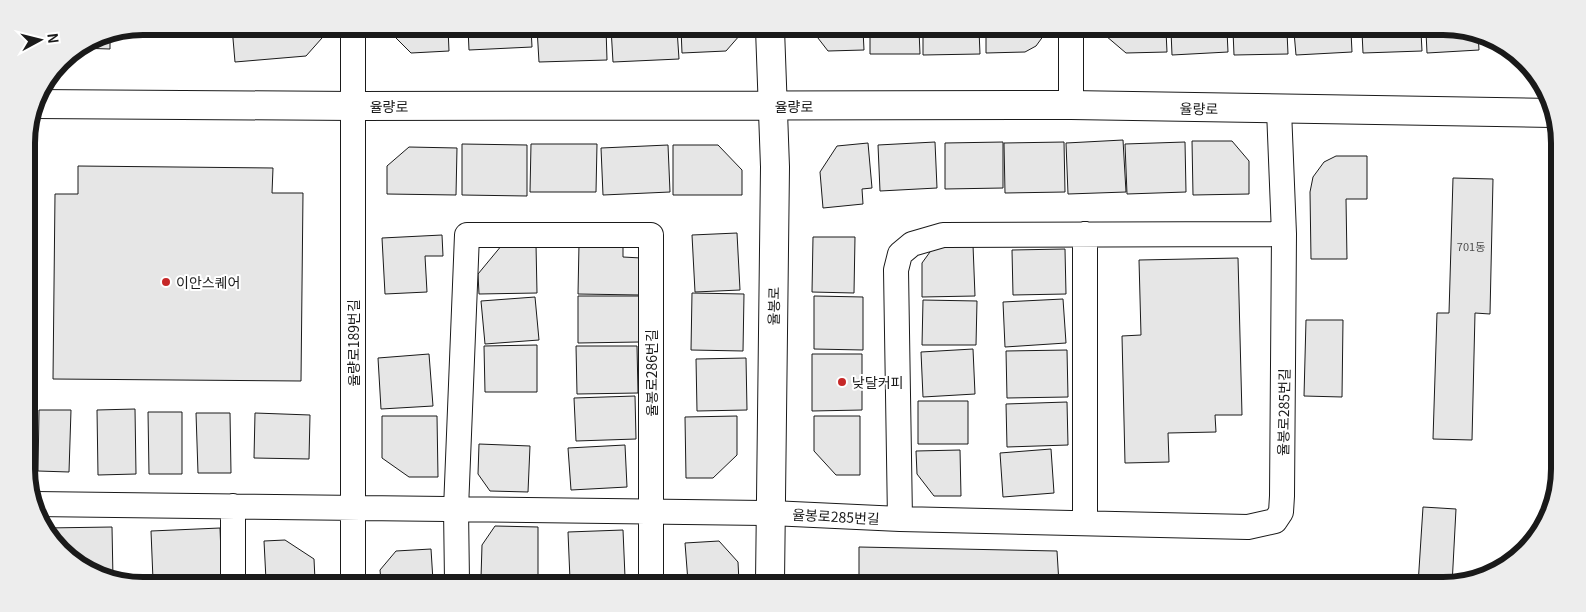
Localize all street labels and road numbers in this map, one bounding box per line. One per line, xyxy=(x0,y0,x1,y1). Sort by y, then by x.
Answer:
street label: 율량로 xyxy=(370,96,408,116)
street label: 율량로 xyxy=(775,96,813,116)
street label: 율량로 xyxy=(1180,98,1219,118)
street label: 율봉로 xyxy=(763,286,783,325)
street label: 율량로189번길 xyxy=(343,299,363,387)
street label: 율봉로286번길 xyxy=(641,329,661,417)
street label: 율봉로285번길 xyxy=(1272,368,1294,456)
street label: 율봉로285번길 xyxy=(792,504,880,528)

